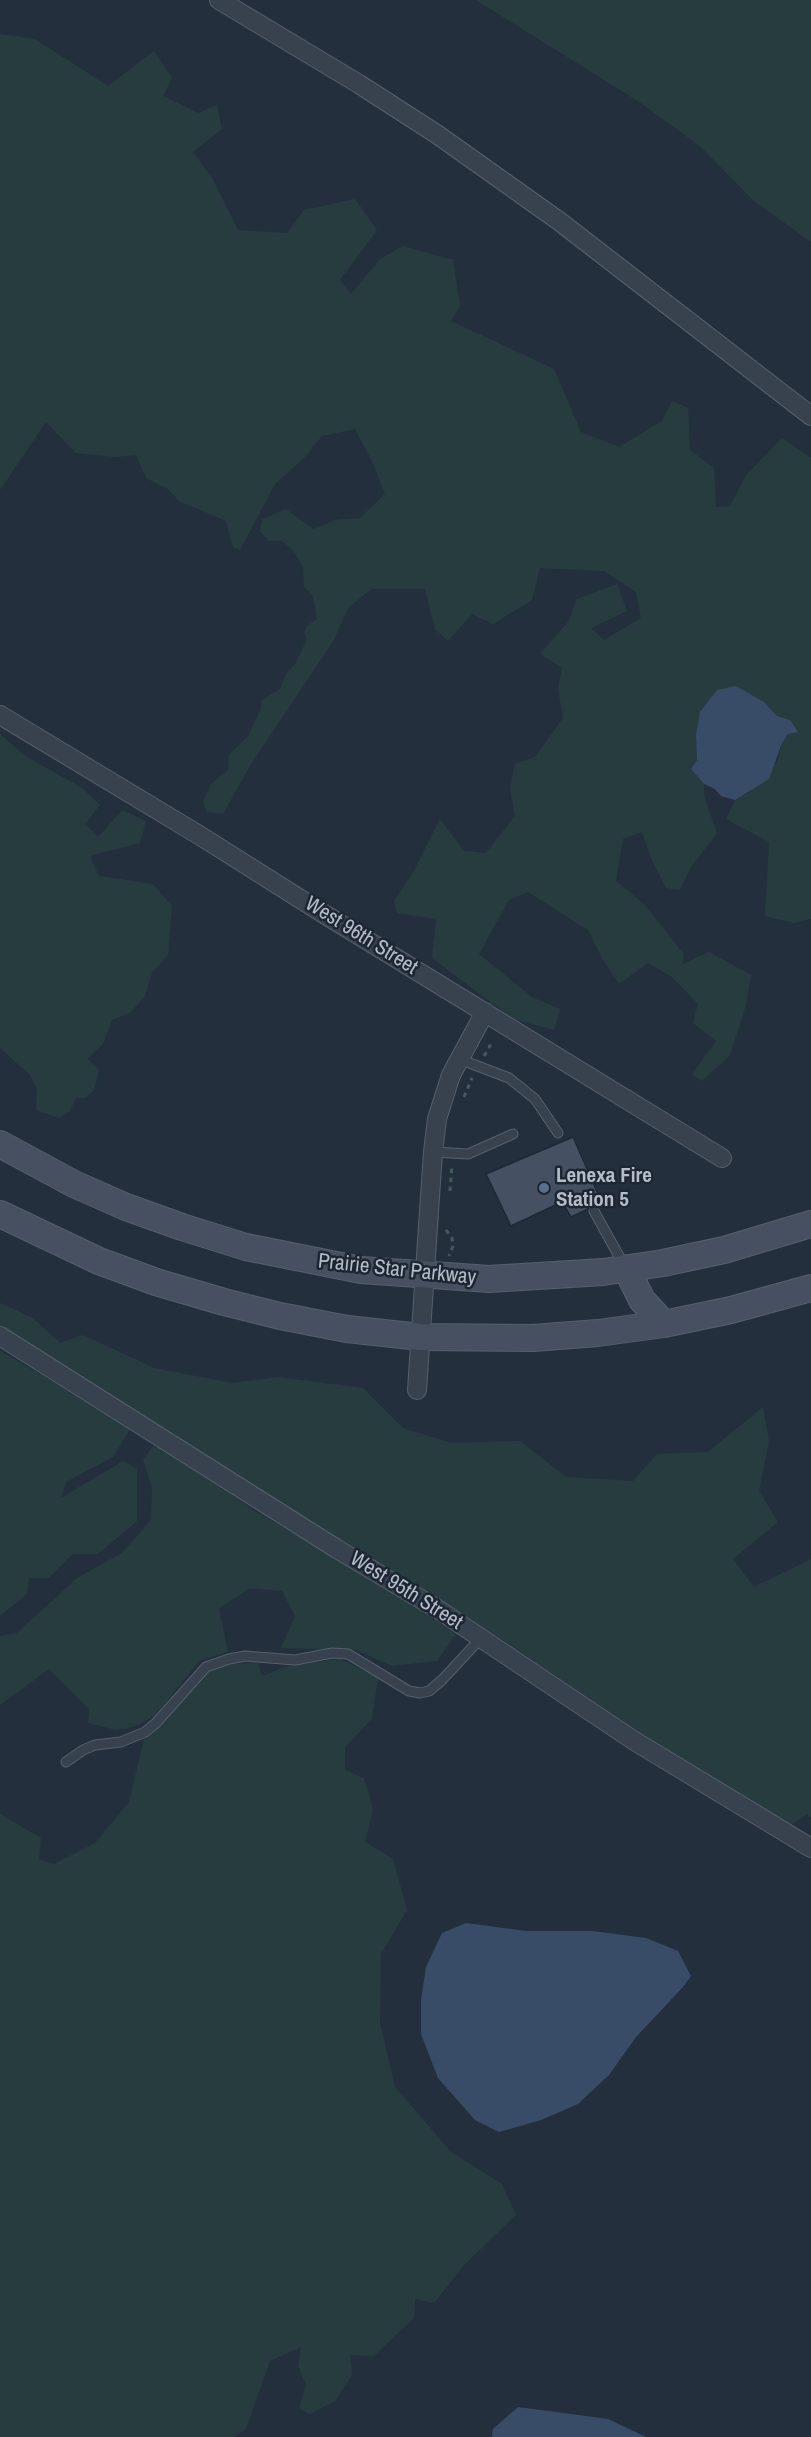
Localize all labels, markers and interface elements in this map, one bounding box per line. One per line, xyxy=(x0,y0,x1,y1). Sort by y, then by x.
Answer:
street label: West 96th Street xyxy=(300,891,422,981)
place label: Lenexa Fire Station 5 xyxy=(556,1163,652,1213)
marker: Lenexa Fire Station 5 xyxy=(537,1181,551,1195)
street label: Prairie Star Parkway xyxy=(317,1249,477,1291)
street label: West 95th Street xyxy=(345,1546,467,1636)

